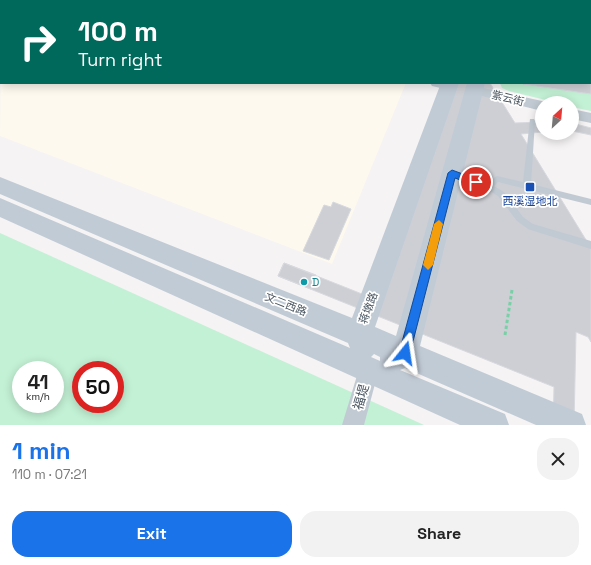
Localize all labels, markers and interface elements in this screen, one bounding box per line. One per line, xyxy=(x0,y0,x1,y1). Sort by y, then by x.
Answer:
text: 100 m xyxy=(78,13,158,49)
icon: right xyxy=(12,16,64,68)
text: Turn right xyxy=(78,48,162,71)
street label: 紫云街 xyxy=(490,87,526,109)
north arrow xyxy=(535,96,579,140)
map controls xyxy=(535,96,579,140)
pin xyxy=(459,165,493,199)
icon: arrive xyxy=(465,171,487,193)
marker: 西溪湿地北 xyxy=(524,181,536,193)
place label: 西溪湿地北 xyxy=(503,194,558,208)
place label: D xyxy=(312,275,319,289)
marker: D xyxy=(299,277,309,287)
street label: 文二西路 xyxy=(263,289,309,319)
street label: 蒋墩路 xyxy=(356,290,380,326)
position arrow xyxy=(384,332,426,374)
speed limit sign: 50 xyxy=(72,361,124,413)
text: 41 xyxy=(28,369,49,395)
street label: 福堤 xyxy=(349,382,373,412)
text: km/h xyxy=(26,390,50,403)
text: 1 min xyxy=(12,435,71,466)
button: close xyxy=(537,438,579,480)
text: 110 m · 07:21 xyxy=(12,466,87,483)
button: Exit xyxy=(12,511,292,557)
button: Share xyxy=(300,511,579,557)

